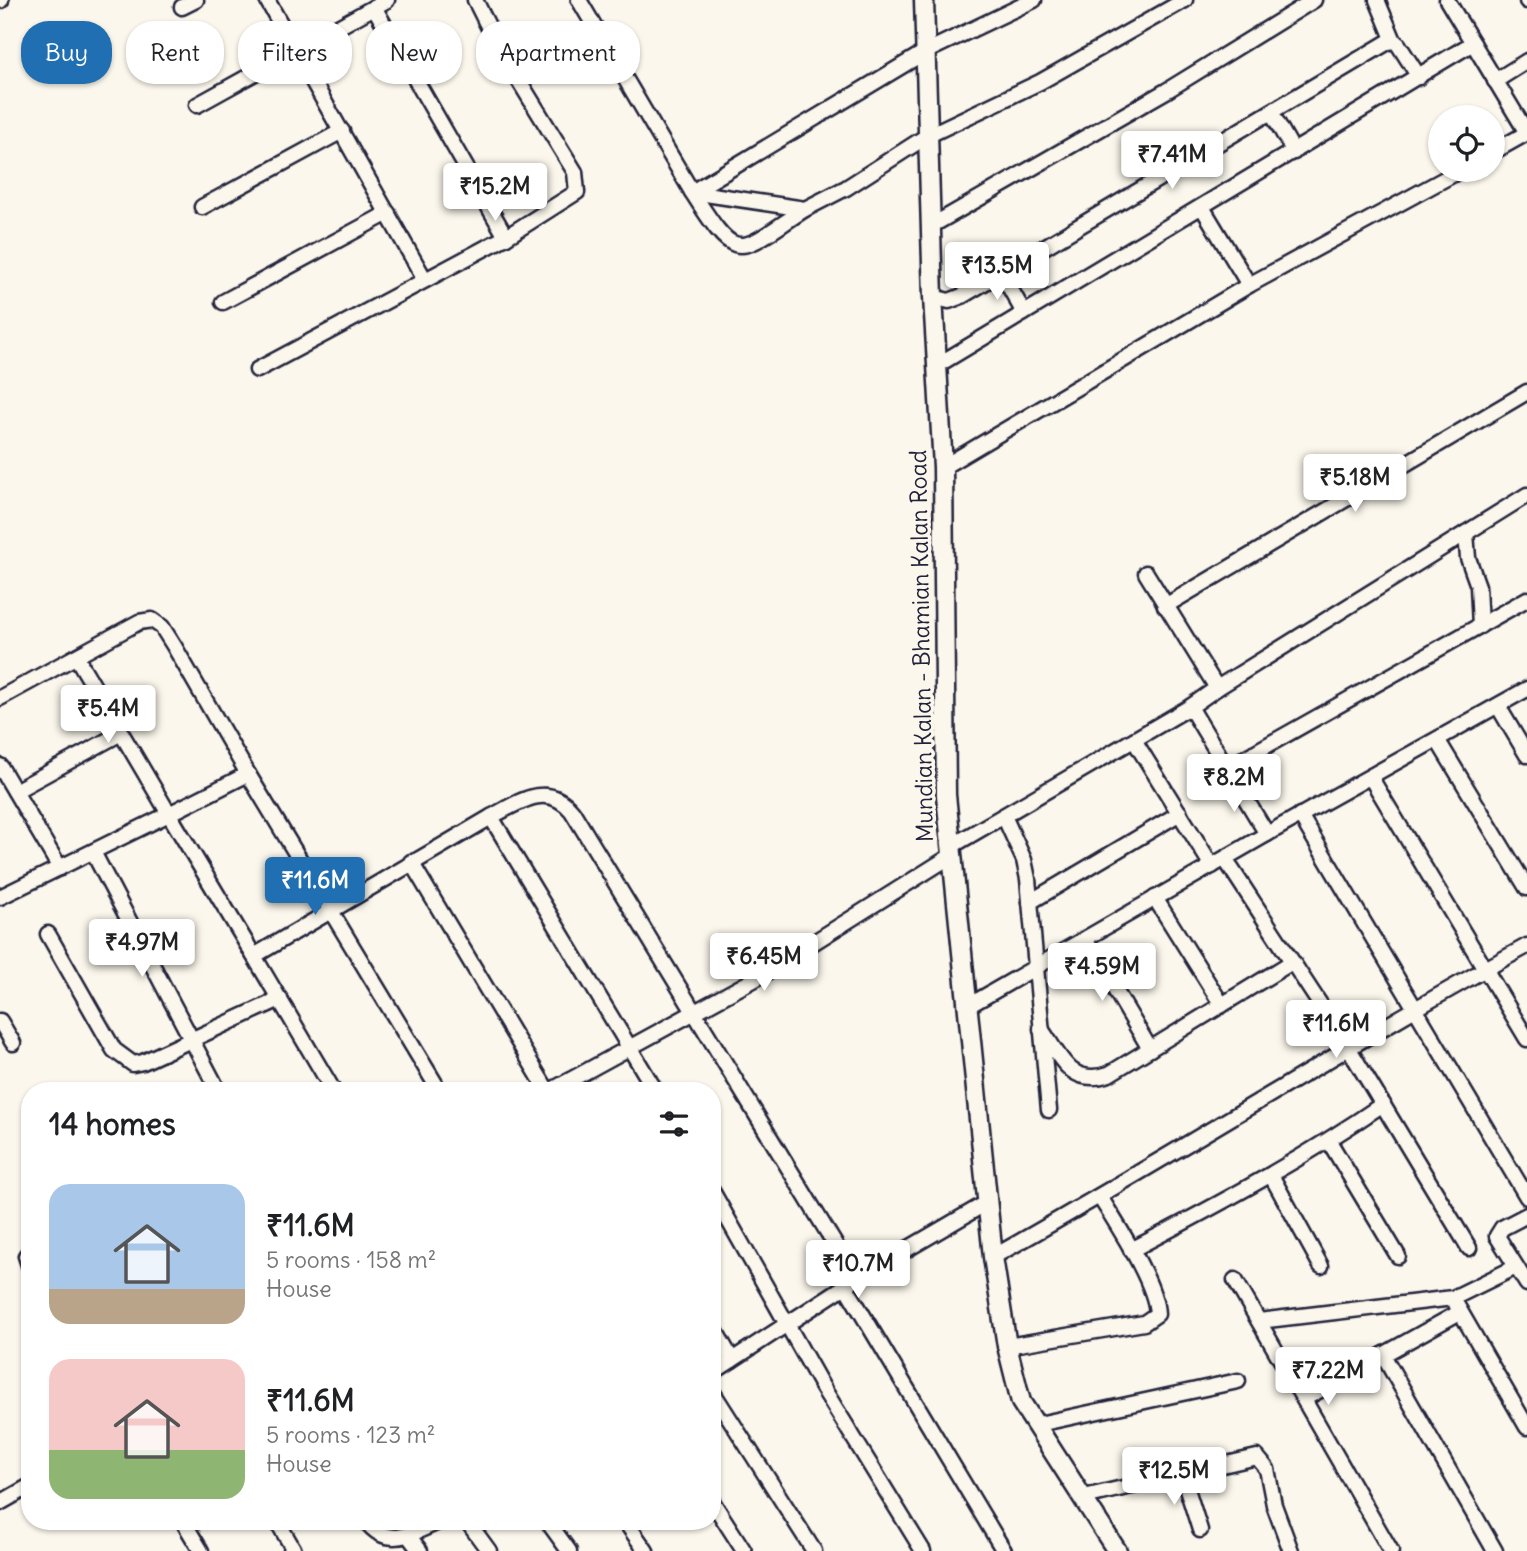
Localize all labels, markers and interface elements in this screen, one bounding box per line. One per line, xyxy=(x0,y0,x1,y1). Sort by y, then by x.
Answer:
chip: Buy xyxy=(21,21,112,84)
chip: Rent xyxy=(126,21,224,84)
chip: Filters xyxy=(238,21,352,84)
chip: New xyxy=(366,21,462,84)
chip: Apartment xyxy=(476,21,640,84)
map controls xyxy=(1428,105,1505,182)
button: locate xyxy=(1428,105,1505,182)
pin: ₹7.41M xyxy=(1115,132,1229,191)
text: ₹7.41M xyxy=(1137,139,1207,168)
pin: ₹15.2M xyxy=(438,164,552,223)
text: ₹15.2M xyxy=(459,171,531,200)
pin: ₹13.5M xyxy=(940,243,1054,302)
text: ₹13.5M xyxy=(961,250,1033,279)
street label: Mundian Kalan - Bhamian Kalan Road xyxy=(903,450,939,842)
pin: ₹5.18M xyxy=(1298,454,1412,514)
text: ₹5.18M xyxy=(1319,462,1391,491)
pin: ₹5.4M xyxy=(59,686,157,745)
text: ₹5.4M xyxy=(77,693,139,722)
pin: ₹8.2M xyxy=(1185,754,1283,814)
text: ₹8.2M xyxy=(1203,762,1265,791)
pin: ₹11.6M xyxy=(258,858,372,917)
text: ₹11.6M xyxy=(281,865,349,894)
pin: ₹4.97M xyxy=(85,920,199,979)
text: ₹4.97M xyxy=(105,927,179,956)
pin: ₹6.45M xyxy=(707,934,821,993)
text: ₹6.45M xyxy=(726,941,802,970)
pin: ₹4.59M xyxy=(1045,944,1159,1003)
text: ₹4.59M xyxy=(1064,951,1140,980)
pin: ₹11.6M xyxy=(1279,1000,1393,1060)
text: ₹11.6M xyxy=(1302,1008,1370,1037)
text: 14 homes xyxy=(49,1105,176,1143)
icon: filters xyxy=(655,1105,693,1143)
text: ₹11.6M xyxy=(266,1206,355,1244)
icon: home xyxy=(105,1212,189,1296)
pin: ₹10.7M xyxy=(801,1240,915,1300)
text: 5 rooms · 158 m² xyxy=(266,1245,436,1274)
text: ₹10.7M xyxy=(822,1248,894,1277)
text: House xyxy=(266,1274,332,1303)
pin: ₹7.22M xyxy=(1271,1348,1385,1407)
text: ₹7.22M xyxy=(1291,1355,1365,1384)
text: ₹11.6M xyxy=(266,1381,355,1419)
icon: home xyxy=(105,1387,189,1471)
text: 5 rooms · 123 m² xyxy=(266,1420,435,1449)
pin: ₹12.5M xyxy=(1117,1448,1231,1507)
text: House xyxy=(266,1449,332,1478)
text: ₹12.5M xyxy=(1138,1455,1210,1484)

